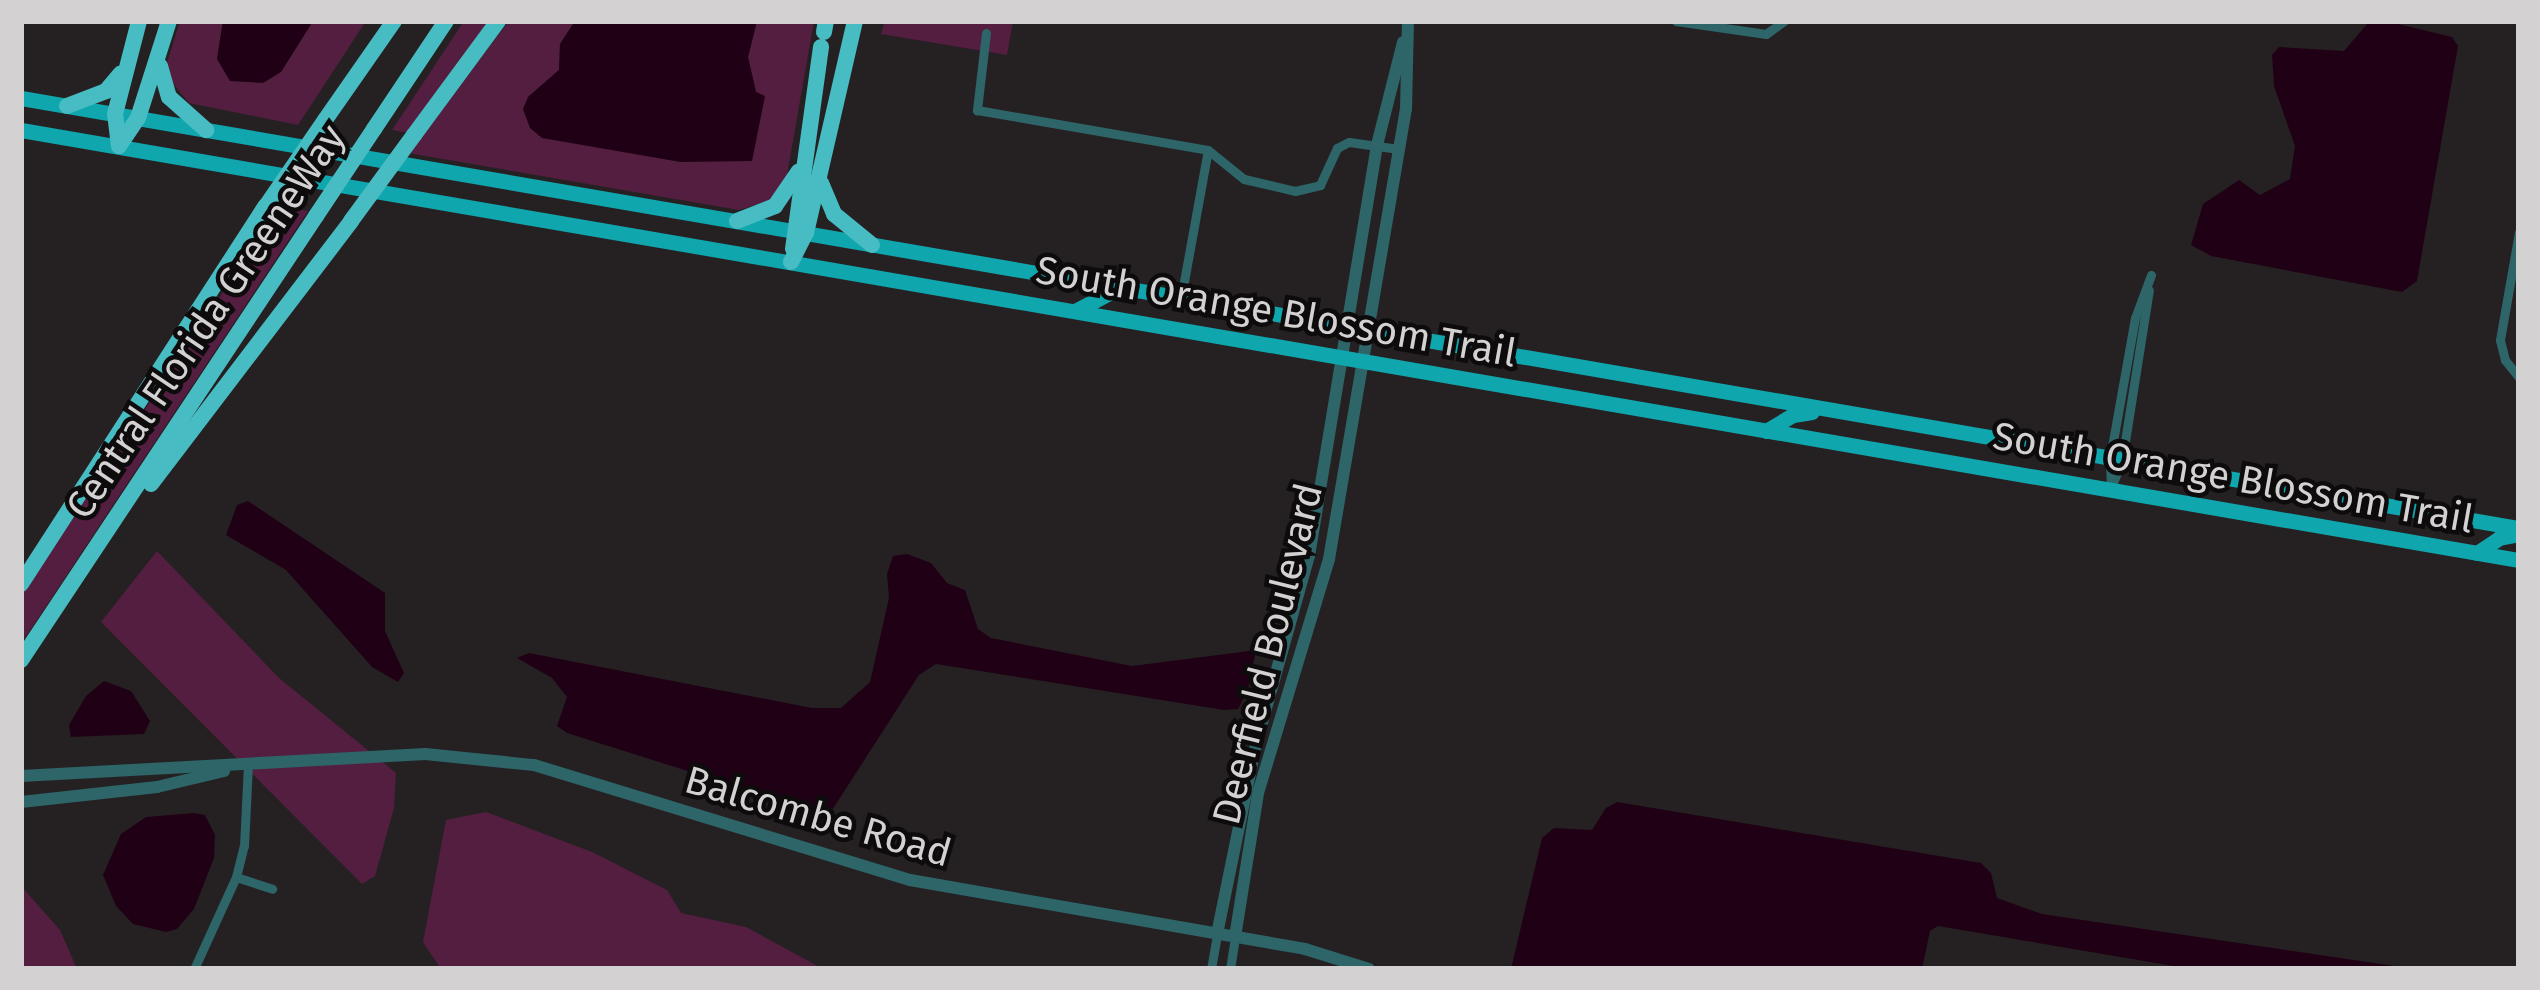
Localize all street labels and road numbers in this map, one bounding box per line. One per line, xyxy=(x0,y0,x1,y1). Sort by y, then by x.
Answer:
street label: Central Florida GreeneWay xyxy=(57,116,355,528)
street label: South Orange Blossom Trail xyxy=(1032,247,1520,377)
street label: South Orange Blossom Trail xyxy=(1989,413,2477,543)
street label: Deerfield Boulevard xyxy=(1203,479,1333,829)
street label: Balcombe Road xyxy=(680,757,956,877)

